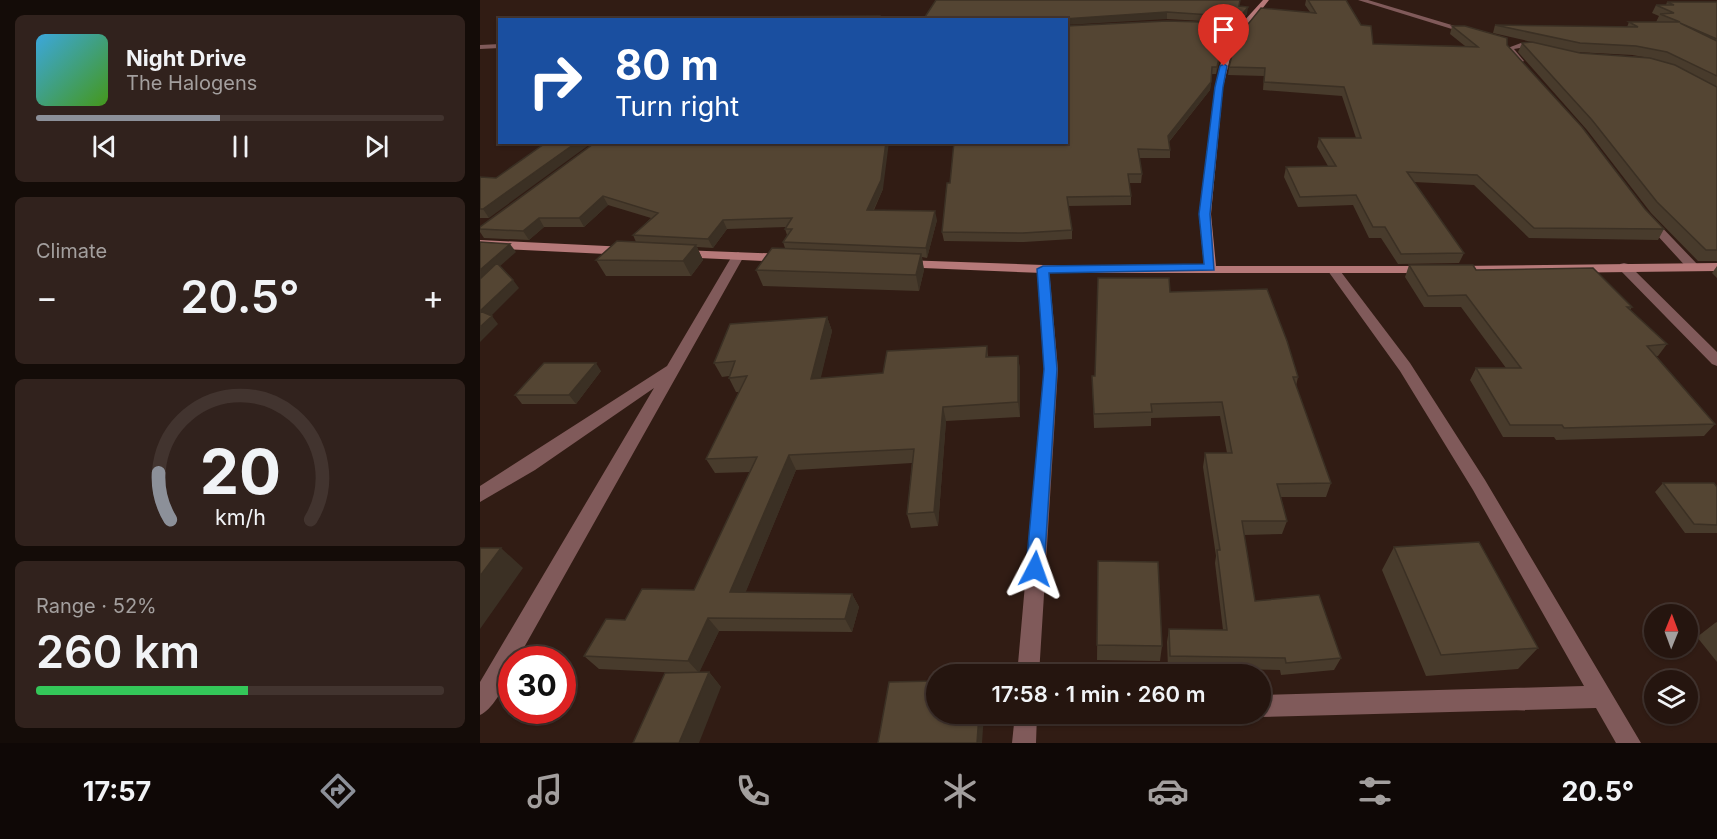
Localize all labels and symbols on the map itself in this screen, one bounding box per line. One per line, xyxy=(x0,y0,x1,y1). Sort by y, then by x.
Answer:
pin xyxy=(1198,4,1249,66)
position arrow xyxy=(1003,537,1067,601)
north arrow xyxy=(1644,604,1698,658)
speed limit sign: 30 xyxy=(498,646,576,724)

